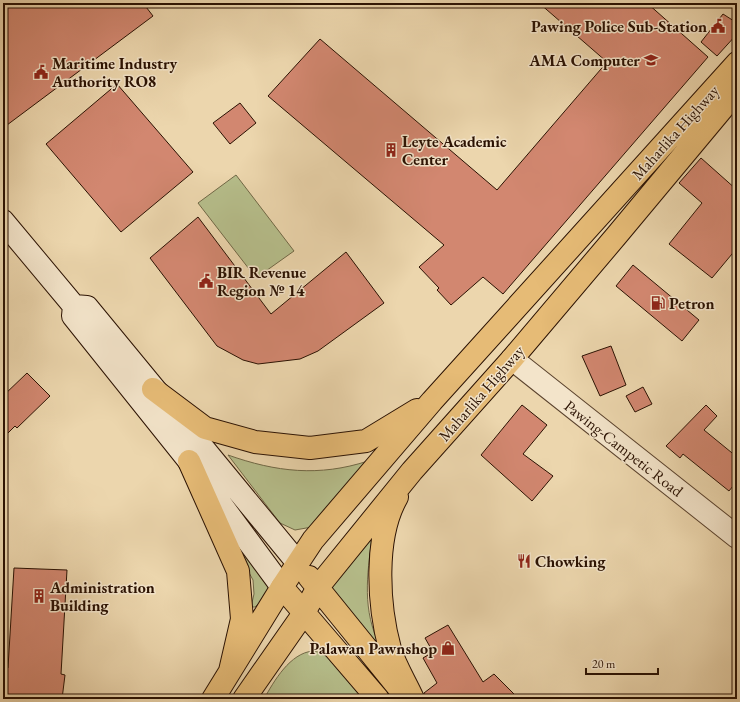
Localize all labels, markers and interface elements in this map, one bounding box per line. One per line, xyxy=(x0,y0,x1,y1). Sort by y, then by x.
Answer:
place label: Pawing Police Sub-Station xyxy=(531,16,707,37)
public building icon: Pawing Police Sub-Station xyxy=(710,18,726,34)
place label: AMA Computer xyxy=(528,50,640,71)
school or university icon: AMA Computer xyxy=(643,52,659,68)
place label: Maritime Industry Authority RO8 xyxy=(51,53,178,92)
public building icon: Maritime Industry Authority RO8 xyxy=(33,64,49,80)
street label: Maharlika Highway xyxy=(627,80,724,184)
place label: Leyte Academic Center xyxy=(402,131,507,170)
building icon: Leyte Academic Center xyxy=(383,142,399,158)
place label: BIR Revenue Region № 14 xyxy=(217,262,306,301)
public building icon: BIR Revenue Region № 14 xyxy=(198,273,214,289)
place label: Petron xyxy=(669,293,714,314)
fuel station icon: Petron xyxy=(650,295,666,311)
street label: Maharlika Highway xyxy=(434,340,530,446)
street label: Pawing-Campetic Road xyxy=(560,395,688,502)
place label: Chowking xyxy=(535,551,606,572)
restaurant icon: Chowking xyxy=(516,553,532,569)
place label: Administration Building xyxy=(49,577,155,616)
building icon: Administration Building xyxy=(31,588,47,604)
place label: Palawan Pawnshop xyxy=(309,638,437,659)
shop icon: Palawan Pawnshop xyxy=(440,640,456,656)
scale bar xyxy=(586,650,658,676)
text: 20 m xyxy=(592,656,616,672)

